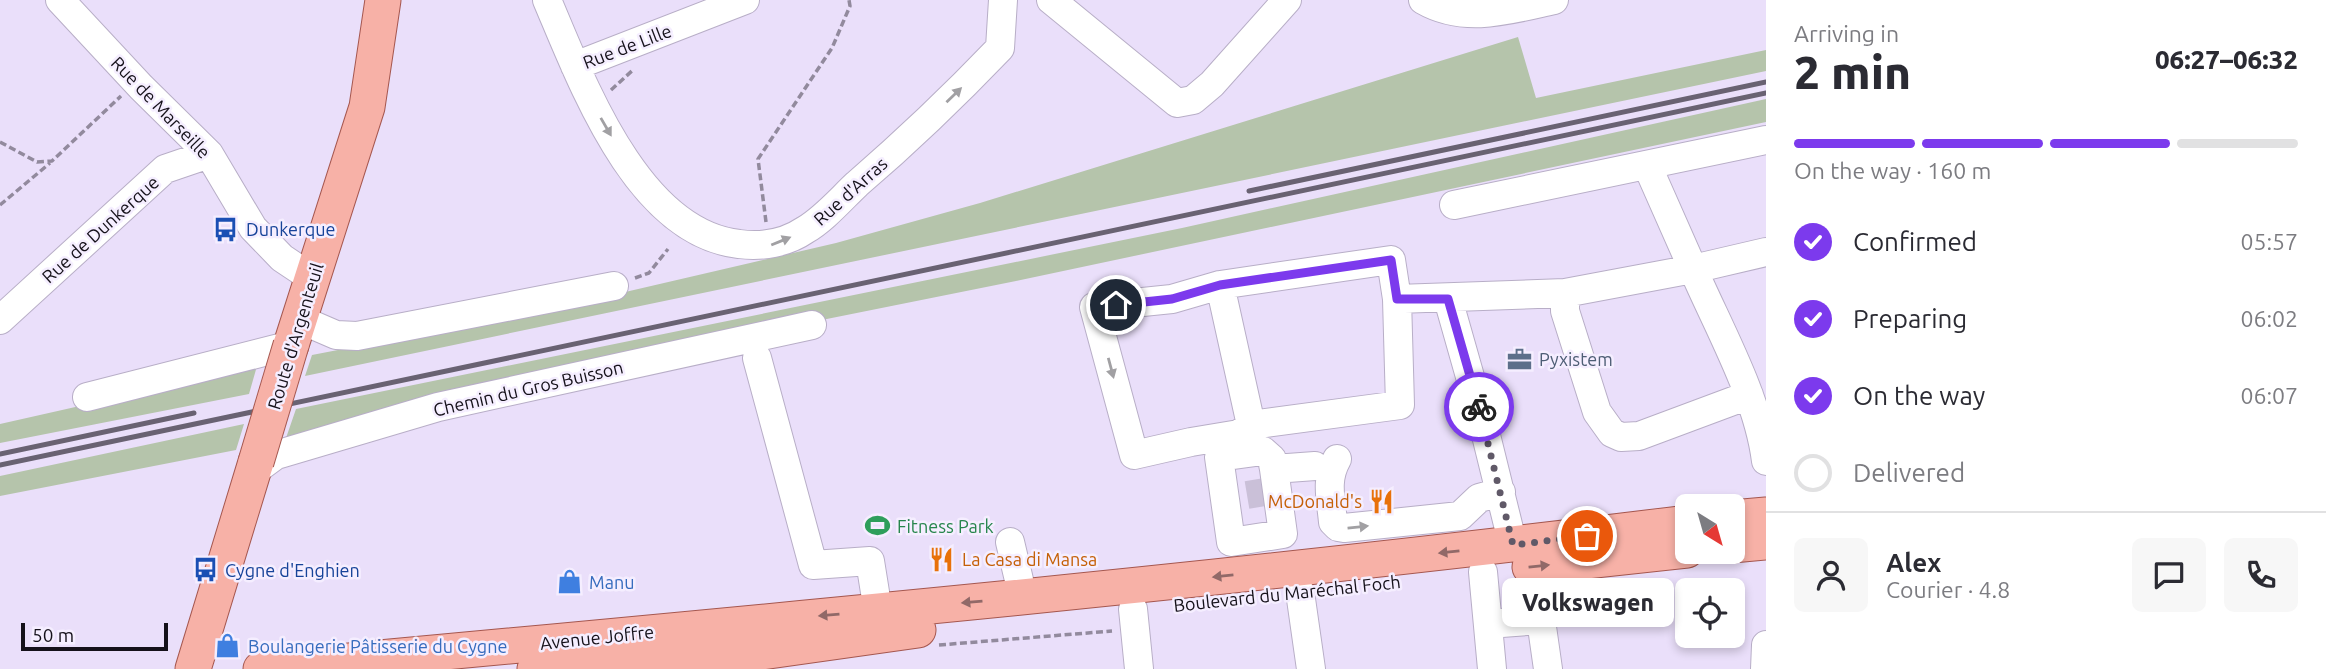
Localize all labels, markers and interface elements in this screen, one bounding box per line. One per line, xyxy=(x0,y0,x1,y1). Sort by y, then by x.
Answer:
street label: Rue de Lille xyxy=(580,20,674,72)
text: Arriving in xyxy=(1794,21,1899,46)
text: 06:27–06:32 xyxy=(2155,45,2298,74)
text: 2 min xyxy=(1794,46,1911,98)
street label: Rue de Marseille xyxy=(107,52,215,162)
one-way arrow xyxy=(945,88,962,104)
one-way arrow xyxy=(600,117,612,137)
street label: Rue d'Arras xyxy=(809,153,891,229)
text: On the way · 160 m xyxy=(1794,158,1991,183)
street label: Rue de Dunkerque xyxy=(38,171,162,287)
bus stop icon: Dunkerque xyxy=(212,215,240,243)
place label: Dunkerque xyxy=(246,219,336,239)
icon: check xyxy=(1794,223,1832,261)
text: Confirmed xyxy=(1853,227,1977,256)
text: 05:57 xyxy=(2240,229,2298,254)
one-way arrow xyxy=(770,235,791,246)
street label: Route d'Argenteuil xyxy=(263,260,327,412)
pin xyxy=(1086,275,1146,335)
icon: home xyxy=(1097,286,1135,324)
icon: check xyxy=(1794,300,1832,338)
text: Preparing xyxy=(1853,304,1967,333)
text: 06:02 xyxy=(2240,306,2298,331)
office icon: Pyxistem xyxy=(1505,345,1533,373)
place label: Pyxistem xyxy=(1539,349,1613,369)
street label: Chemin du Gros Buisson xyxy=(431,356,625,420)
one-way arrow xyxy=(1106,357,1117,379)
courier xyxy=(1444,372,1514,442)
icon: check xyxy=(1794,377,1832,415)
text: On the way xyxy=(1853,381,1985,410)
text: 06:07 xyxy=(2240,383,2298,408)
icon: bike xyxy=(1460,388,1498,426)
text: Delivered xyxy=(1853,458,1965,487)
restaurant icon: McDonald's xyxy=(1368,487,1396,515)
place label: McDonald's xyxy=(1268,491,1362,511)
north arrow xyxy=(1675,494,1745,564)
map controls xyxy=(1675,494,1745,648)
pin xyxy=(1557,506,1617,566)
sports icon: Fitness Park xyxy=(863,512,891,540)
place label: Fitness Park xyxy=(897,516,994,536)
icon: bag xyxy=(1568,517,1606,555)
one-way arrow xyxy=(1348,521,1370,532)
button: person xyxy=(1794,538,1868,612)
button: chat xyxy=(2132,538,2206,612)
button: phone xyxy=(2224,538,2298,612)
restaurant icon: La Casa di Mansa xyxy=(928,545,956,573)
one-way arrow xyxy=(1438,547,1460,558)
text: Alex xyxy=(1886,548,1941,577)
place label: La Casa di Mansa xyxy=(962,549,1097,569)
bus stop icon: Cygne d'Enghien xyxy=(191,556,219,584)
place label: Cygne d'Enghien xyxy=(225,560,360,580)
one-way arrow xyxy=(1528,560,1550,571)
shop icon: Manu xyxy=(555,568,583,596)
street label: Boulevard du Maréchal Foch xyxy=(1172,571,1402,615)
one-way arrow xyxy=(1212,571,1234,582)
place label: Manu xyxy=(589,572,634,592)
text: Courier · 4.8 xyxy=(1886,577,2010,602)
callout: Volkswagen xyxy=(1501,578,1673,627)
button: locate xyxy=(1675,578,1745,648)
text: Volkswagen xyxy=(1522,590,1654,615)
one-way arrow xyxy=(961,597,983,608)
one-way arrow xyxy=(818,610,840,621)
scale bar xyxy=(21,620,168,652)
street label: Avenue Joffre xyxy=(539,621,655,653)
text: 50 m xyxy=(32,624,74,646)
shop icon: Boulangerie Pâtisserie du Cygne xyxy=(214,632,242,660)
place label: Boulangerie Pâtisserie du Cygne xyxy=(248,636,507,656)

